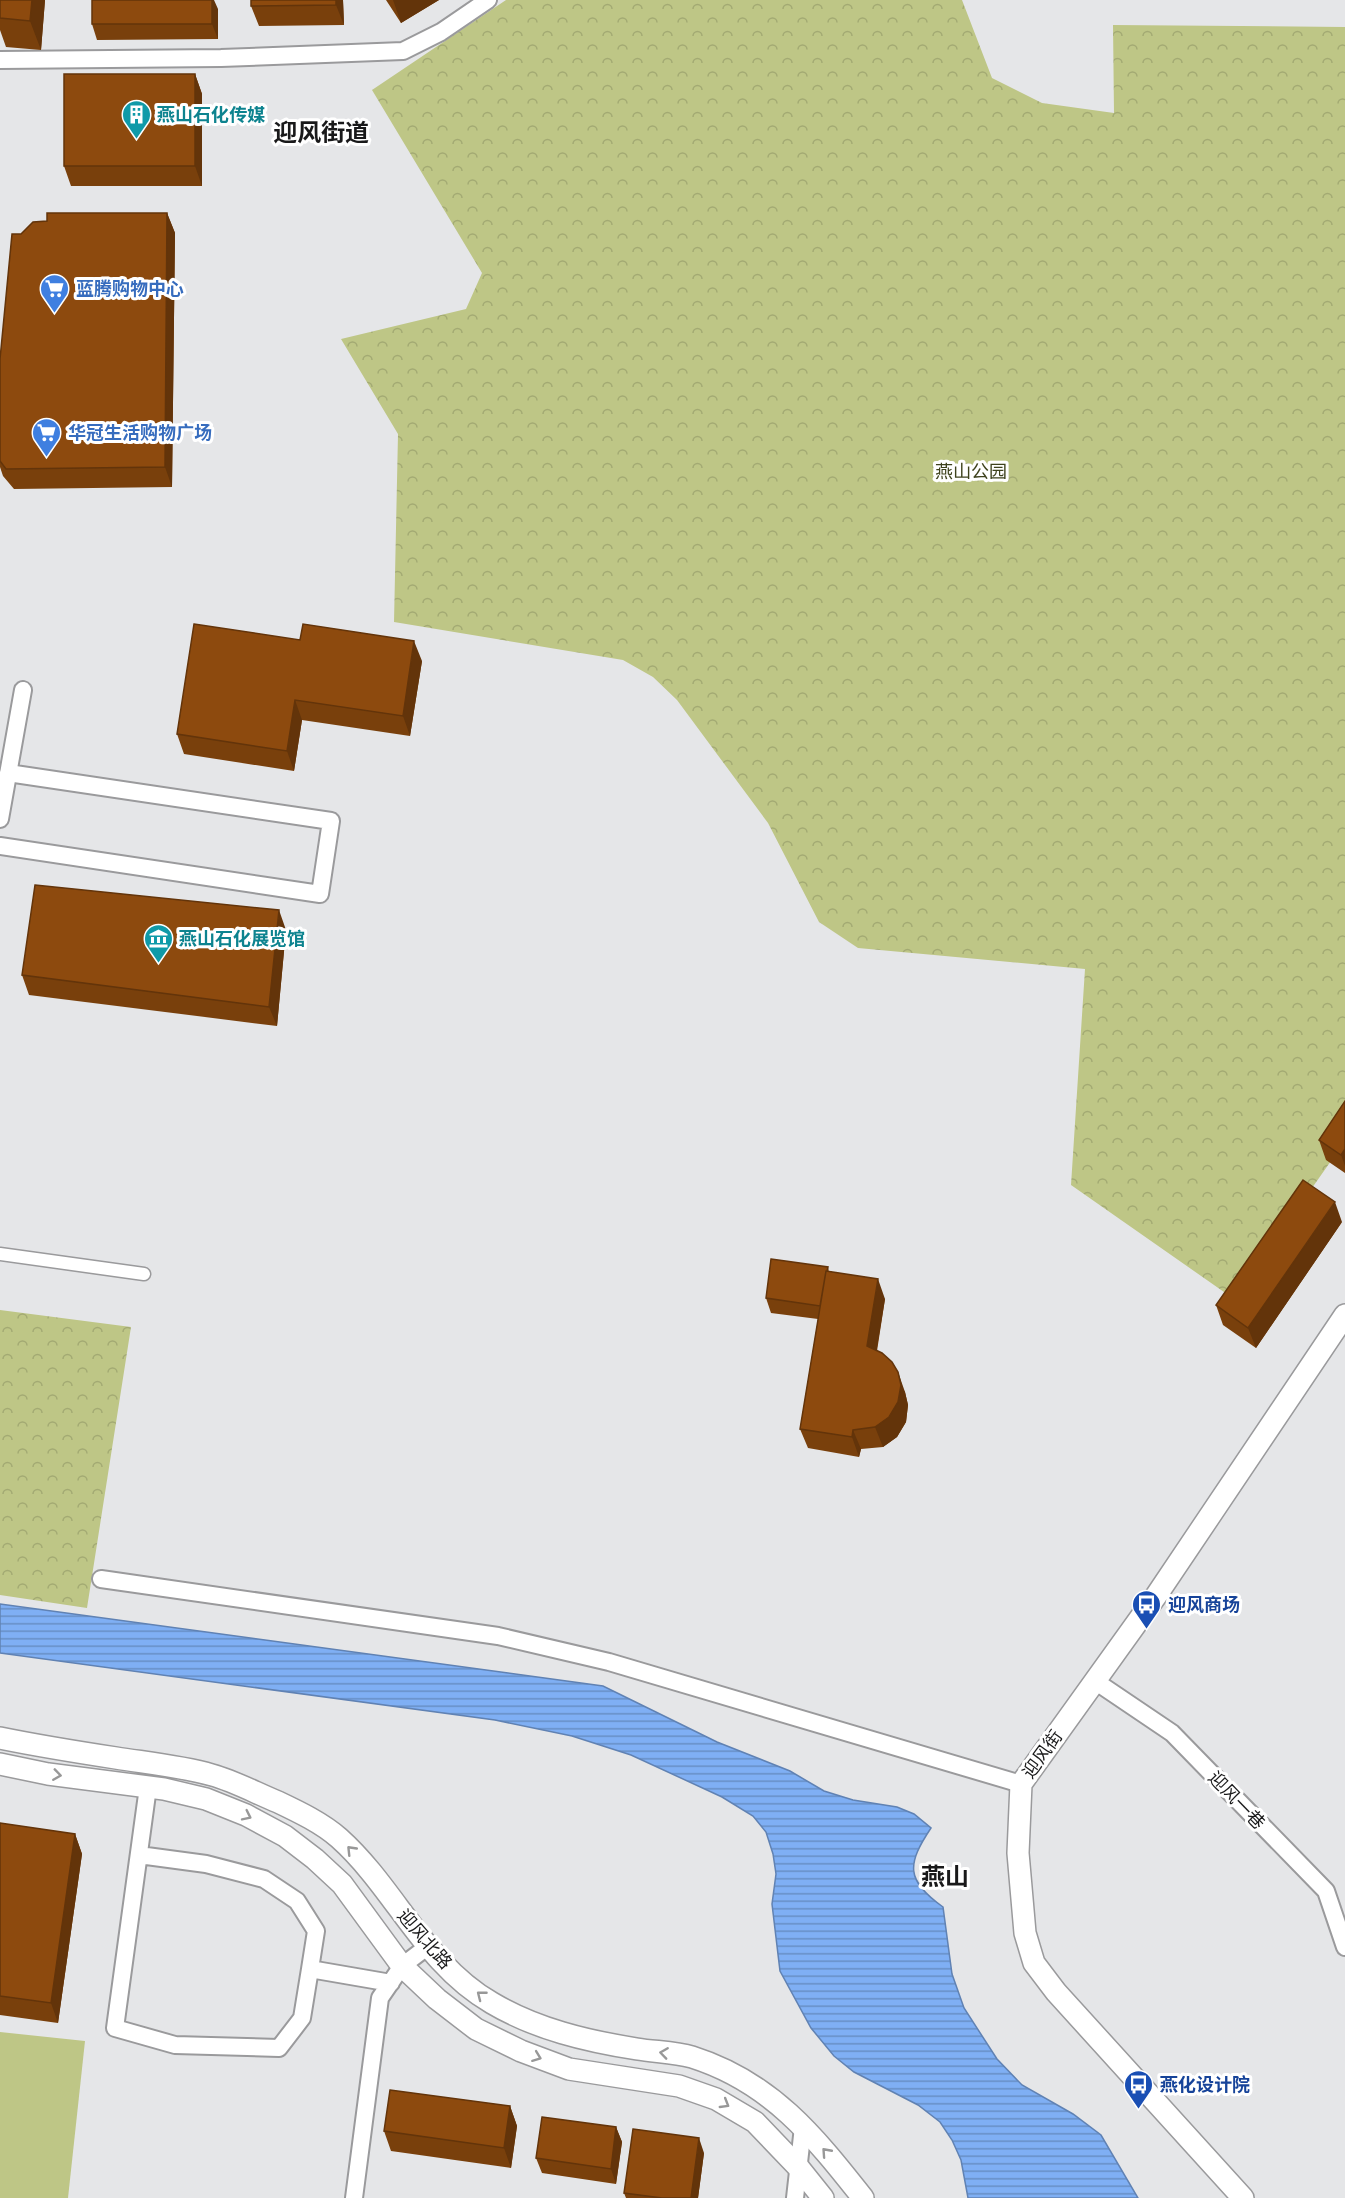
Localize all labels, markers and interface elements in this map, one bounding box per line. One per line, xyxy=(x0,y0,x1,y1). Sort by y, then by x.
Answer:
building icon: 燕山石化传媒 xyxy=(120,98,152,140)
place label: 燕山石化传媒 xyxy=(157,104,265,125)
district label: 迎风街道 xyxy=(273,118,369,147)
supermarket icon: 蓝腾购物中心 xyxy=(39,272,71,314)
place label: 蓝腾购物中心 xyxy=(76,278,184,299)
supermarket icon: 华冠生活购物广场 xyxy=(31,416,63,458)
place label: 华冠生活购物广场 xyxy=(68,422,212,443)
park label: 燕山公园 xyxy=(935,461,1007,482)
museum icon: 燕山石化展览馆 xyxy=(142,922,174,964)
place label: 燕山石化展览馆 xyxy=(179,928,305,949)
bus stop icon: 迎风商场 xyxy=(1131,1588,1163,1630)
place label: 迎风商场 xyxy=(1168,1594,1240,1615)
street label: 迎风街 xyxy=(1018,1726,1066,1782)
street label: 迎风一巷 xyxy=(1204,1767,1270,1833)
one-way arrow xyxy=(53,1768,62,1781)
one-way arrow xyxy=(241,1808,252,1820)
one-way arrow xyxy=(347,1847,358,1858)
district label: 燕山 xyxy=(921,1862,969,1891)
street label: 迎风北路 xyxy=(393,1905,457,1973)
one-way arrow xyxy=(476,1991,487,2002)
one-way arrow xyxy=(660,2048,669,2060)
one-way arrow xyxy=(531,2050,542,2062)
bus stop icon: 燕化设计院 xyxy=(1123,2068,1155,2110)
place label: 燕化设计院 xyxy=(1160,2074,1250,2095)
one-way arrow xyxy=(719,2097,729,2109)
one-way arrow xyxy=(822,2149,833,2159)

